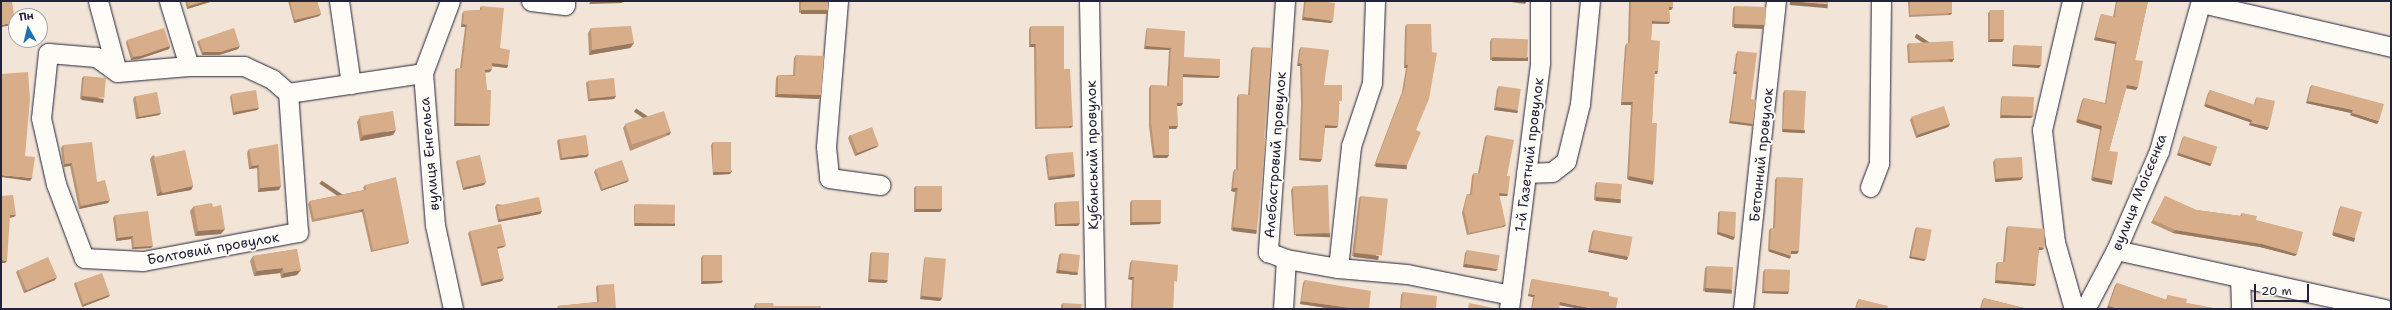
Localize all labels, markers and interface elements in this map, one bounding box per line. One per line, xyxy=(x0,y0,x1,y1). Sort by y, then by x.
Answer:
north arrow xyxy=(8,8,48,48)
text: Пн xyxy=(18,8,35,25)
street label: Алебастровий провулок xyxy=(1261,71,1289,239)
street label: 1-й Газетний провулок xyxy=(1511,77,1547,233)
street label: Кубанський провулок xyxy=(1082,80,1102,230)
street label: Бетонний провулок xyxy=(1746,87,1776,223)
street label: вулиця Енгельса xyxy=(416,97,442,211)
street label: вулиця Моісєєнка xyxy=(2108,131,2170,253)
street label: Болтовий провулок xyxy=(146,228,280,268)
scale bar xyxy=(2256,276,2311,302)
text: 20 m xyxy=(2261,283,2292,299)

